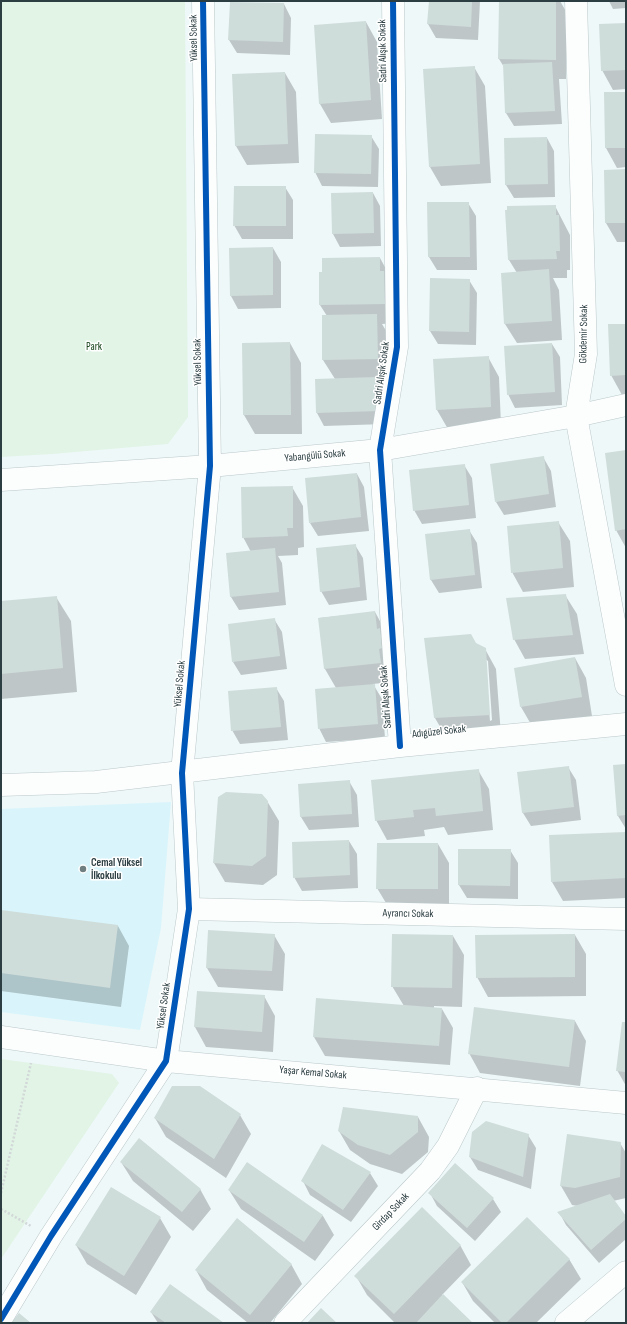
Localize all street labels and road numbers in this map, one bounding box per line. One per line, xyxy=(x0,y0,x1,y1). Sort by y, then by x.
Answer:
street label: Yüksel Sokak xyxy=(187,14,201,62)
street label: Sadri Alışık Sokak xyxy=(376,19,390,83)
street label: Gökdemir Sokak xyxy=(577,304,591,364)
street label: Yüksel Sokak xyxy=(191,338,205,386)
street label: Sadri Alışık Sokak xyxy=(371,341,393,405)
street label: Yabangülü Sokak xyxy=(284,447,346,465)
street label: Yüksel Sokak xyxy=(171,660,189,708)
street label: Sadri Alışık Sokak xyxy=(377,665,395,729)
street label: Adıgüzel Sokak xyxy=(411,723,467,741)
street label: Ayrancı Sokak xyxy=(383,907,433,921)
street label: Yüksel Sokak xyxy=(154,982,174,1030)
street label: Yaşar Kemal Sokak xyxy=(279,1063,347,1083)
street label: Girdap Sokak xyxy=(370,1190,412,1234)

